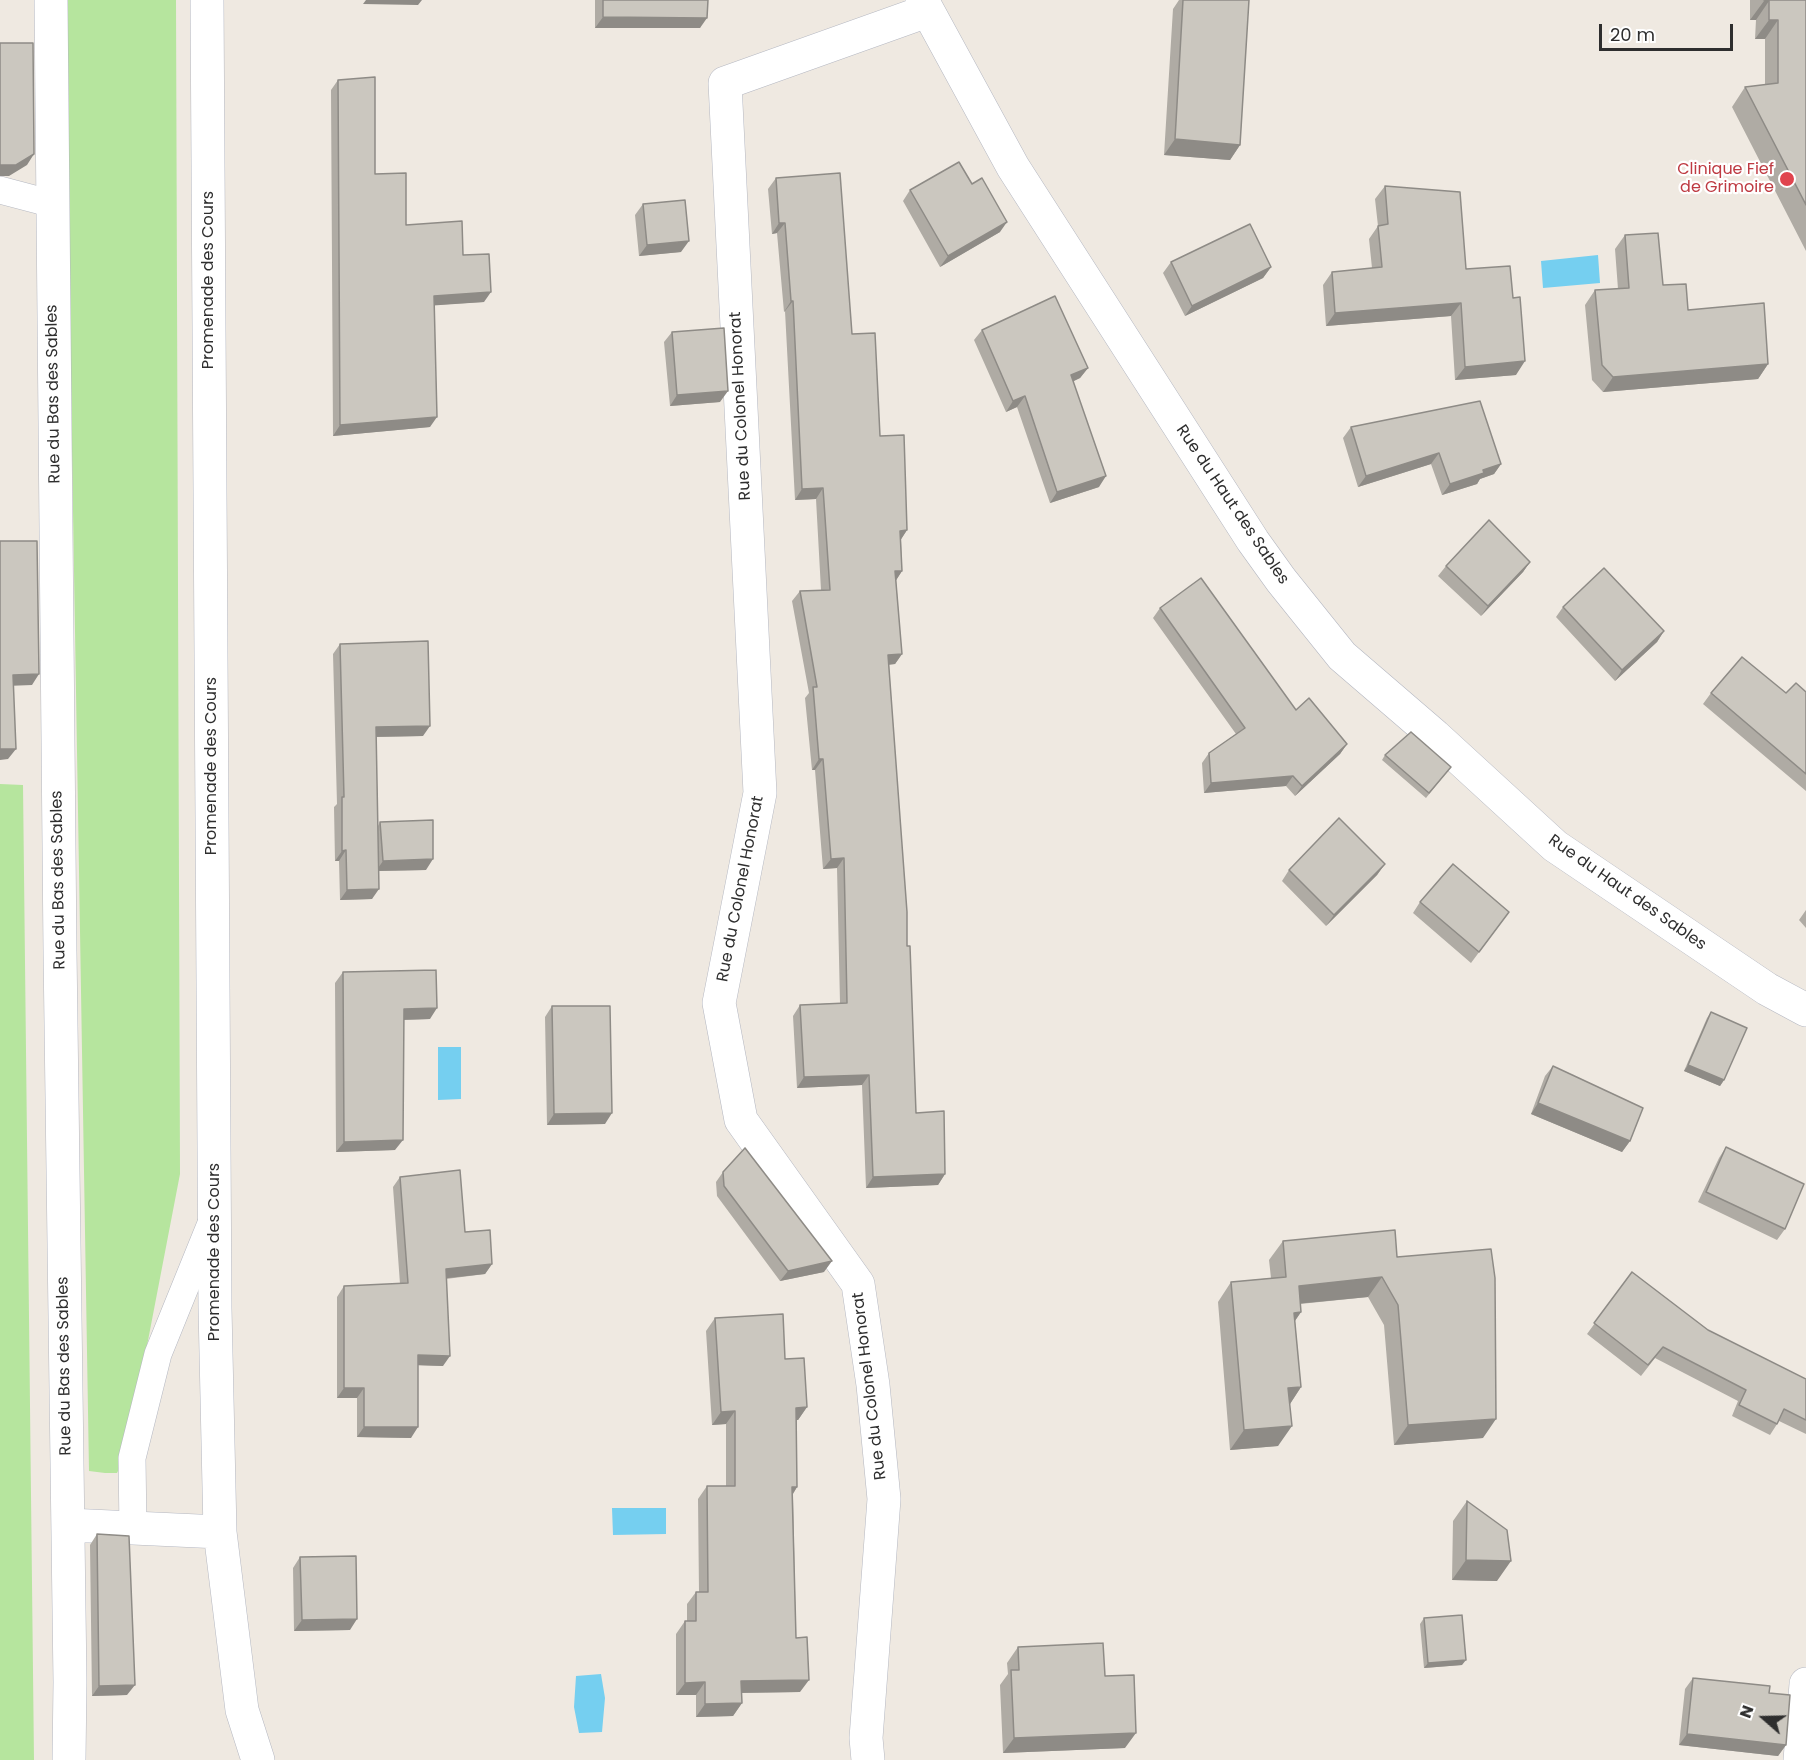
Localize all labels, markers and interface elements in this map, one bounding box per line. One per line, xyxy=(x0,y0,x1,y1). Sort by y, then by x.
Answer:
scale bar xyxy=(1602,12,1736,50)
text: 20 m xyxy=(1610,22,1655,47)
place label: Clinique Fief de Grimoire xyxy=(1677,160,1774,198)
marker: Clinique Fief de Grimoire xyxy=(1778,170,1796,188)
street label: Promenade des Cours xyxy=(199,191,219,369)
street label: Rue du Bas des Sables xyxy=(43,304,65,484)
street label: Rue du Colonel Honorat xyxy=(726,311,756,501)
street label: Rue du Haut des Sables xyxy=(1171,422,1293,588)
street label: Promenade des Cours xyxy=(202,677,222,855)
street label: Rue du Bas des Sables xyxy=(48,790,70,970)
street label: Rue du Colonel Honorat xyxy=(714,794,768,984)
street label: Rue du Haut des Sables xyxy=(1544,831,1710,955)
street label: Promenade des Cours xyxy=(205,1163,225,1341)
street label: Rue du Bas des Sables xyxy=(54,1276,76,1456)
street label: Rue du Colonel Honorat xyxy=(849,1291,891,1481)
north arrow xyxy=(1734,1688,1794,1748)
text: N xyxy=(1734,1702,1759,1721)

